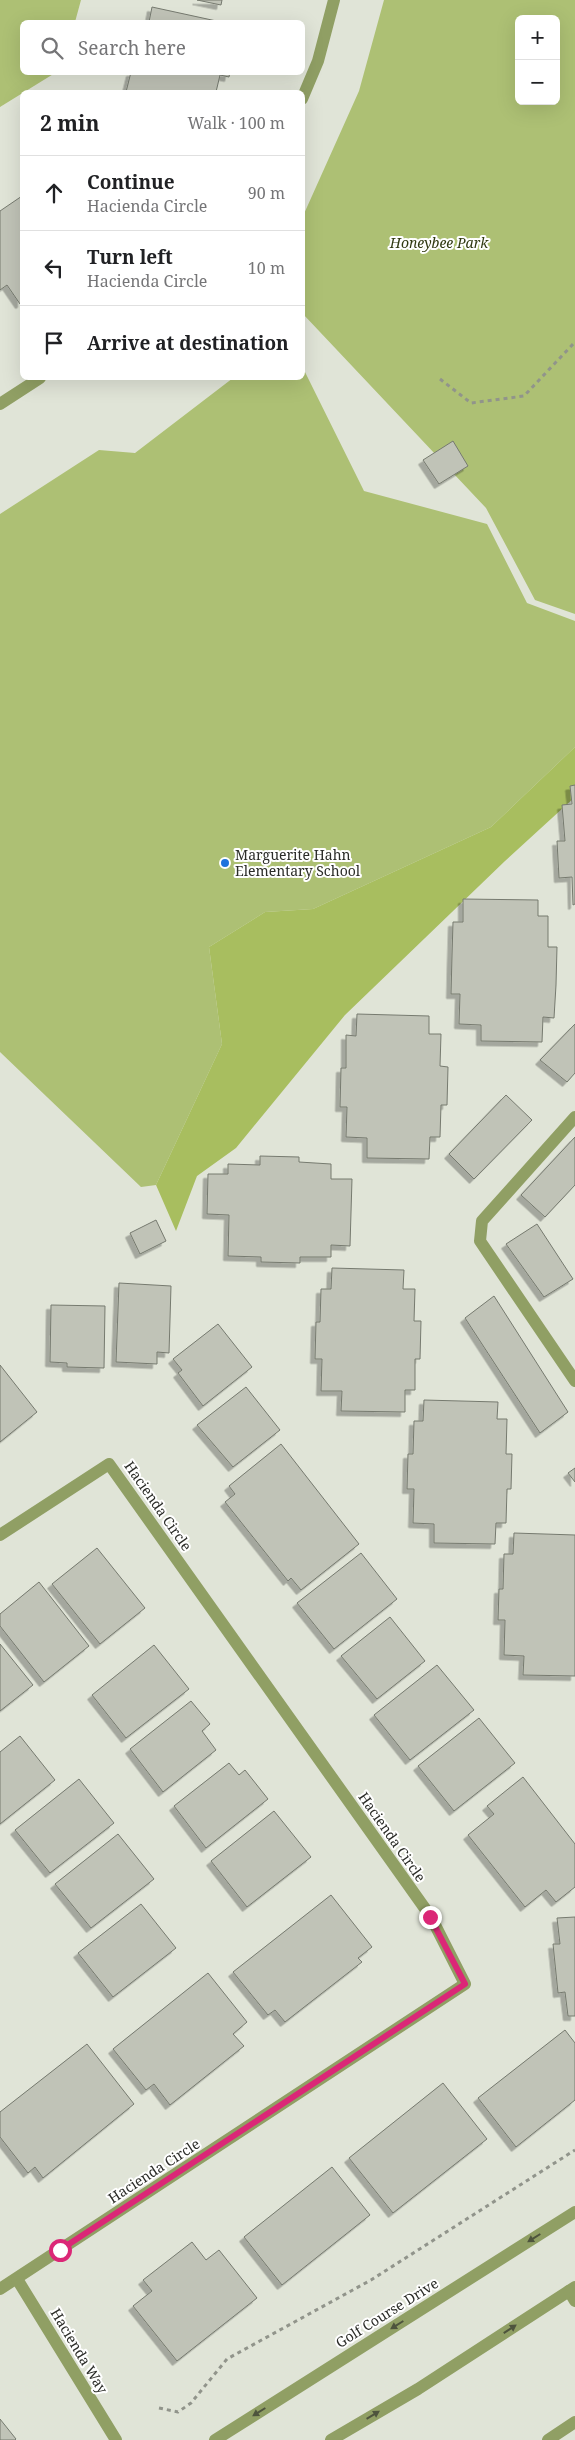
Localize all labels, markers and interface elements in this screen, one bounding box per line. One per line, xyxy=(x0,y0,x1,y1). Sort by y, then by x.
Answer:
map controls xyxy=(515,15,560,105)
button: + xyxy=(515,15,560,60)
search box xyxy=(20,20,305,75)
icon: search xyxy=(38,34,66,62)
text: Search here xyxy=(78,35,186,61)
button: − xyxy=(515,60,560,105)
text: 2 min xyxy=(40,109,99,137)
text: Walk · 100 m xyxy=(188,112,285,134)
text: Continue xyxy=(87,169,175,195)
icon: ahead xyxy=(40,179,68,207)
text: 90 m xyxy=(248,182,285,204)
text: Hacienda Circle xyxy=(87,195,207,217)
park label: Honeybee Park xyxy=(389,233,489,252)
text: Turn left xyxy=(87,244,173,270)
icon: left xyxy=(40,254,68,282)
text: 10 m xyxy=(248,257,285,279)
text: Hacienda Circle xyxy=(87,270,207,292)
icon: arrive xyxy=(40,329,68,357)
text: Arrive at destination xyxy=(87,330,289,356)
place label: Marguerite Hahn Elementary School xyxy=(235,845,361,880)
marker: Marguerite Hahn Elementary School xyxy=(219,857,231,869)
street label: Hacienda Circle xyxy=(120,1457,196,1554)
street label: Hacienda Circle xyxy=(354,1788,430,1885)
route end xyxy=(419,1906,442,1929)
street label: Hacienda Circle xyxy=(104,2134,203,2207)
one-way arrow xyxy=(527,2233,540,2242)
route start xyxy=(49,2239,72,2262)
street label: Golf Course Drive xyxy=(332,2273,442,2352)
street label: Hacienda Way xyxy=(47,2305,112,2397)
one-way arrow xyxy=(390,2320,403,2329)
one-way arrow xyxy=(504,2324,517,2333)
one-way arrow xyxy=(253,2407,266,2416)
one-way arrow xyxy=(366,2411,380,2420)

